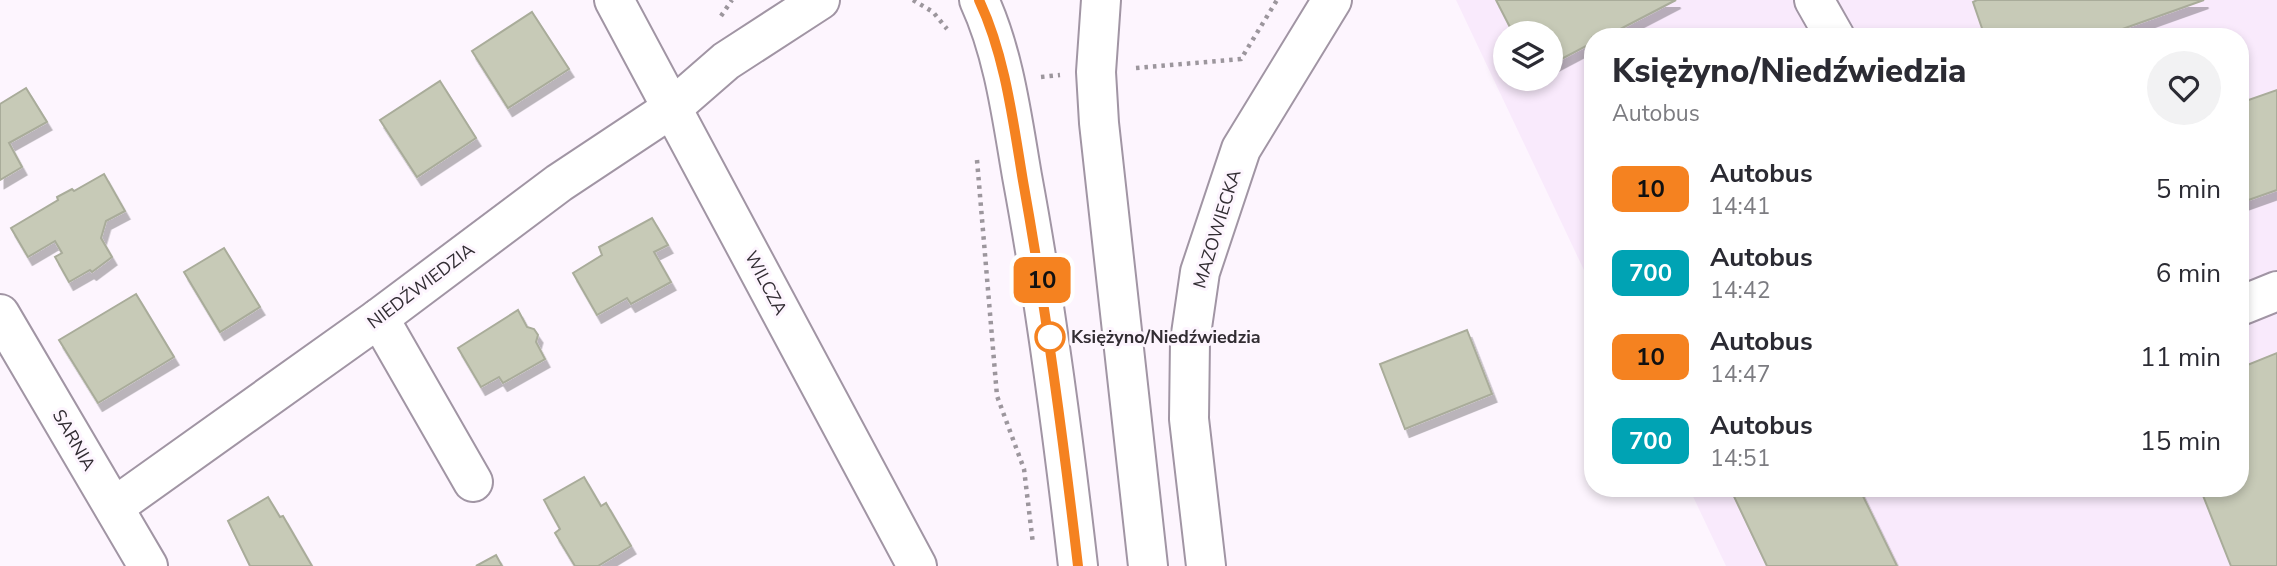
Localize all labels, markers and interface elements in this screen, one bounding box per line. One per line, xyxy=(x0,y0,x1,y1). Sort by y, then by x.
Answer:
map controls xyxy=(1493,21,1563,91)
button: layers xyxy=(1493,21,1563,91)
text: Księżyno/Niedźwiedzia xyxy=(1612,49,1966,94)
button: heart xyxy=(2147,51,2221,125)
text: Autobus xyxy=(1612,98,1700,129)
text: Autobus xyxy=(1710,156,1813,191)
street label: MAZOWIECKA xyxy=(1188,167,1246,291)
text: 5 min xyxy=(2156,172,2221,207)
text: 10 xyxy=(1636,173,1665,205)
text: 14:41 xyxy=(1710,191,1770,222)
street label: NIEDŹWIEDZIA xyxy=(363,238,479,334)
text: Autobus xyxy=(1710,240,1813,275)
street label: WILCZA xyxy=(739,247,793,319)
text: 6 min xyxy=(2156,256,2221,291)
line badge: 10 xyxy=(1010,257,1074,303)
text: 700 xyxy=(1629,257,1672,289)
text: 10 xyxy=(1028,264,1056,296)
text: 14:42 xyxy=(1710,275,1770,306)
marker: Księżyno/Niedźwiedzia xyxy=(1035,322,1065,352)
text: Autobus xyxy=(1710,324,1813,359)
place label: Księżyno/Niedźwiedzia xyxy=(1071,325,1261,349)
text: 11 min xyxy=(2140,340,2221,375)
text: 10 xyxy=(1636,341,1665,373)
text: 14:47 xyxy=(1710,359,1770,390)
street label: SARNIA xyxy=(47,405,101,475)
text: Autobus xyxy=(1710,408,1813,443)
text: 15 min xyxy=(2140,424,2221,459)
text: 700 xyxy=(1629,425,1672,457)
text: 14:51 xyxy=(1710,443,1770,474)

